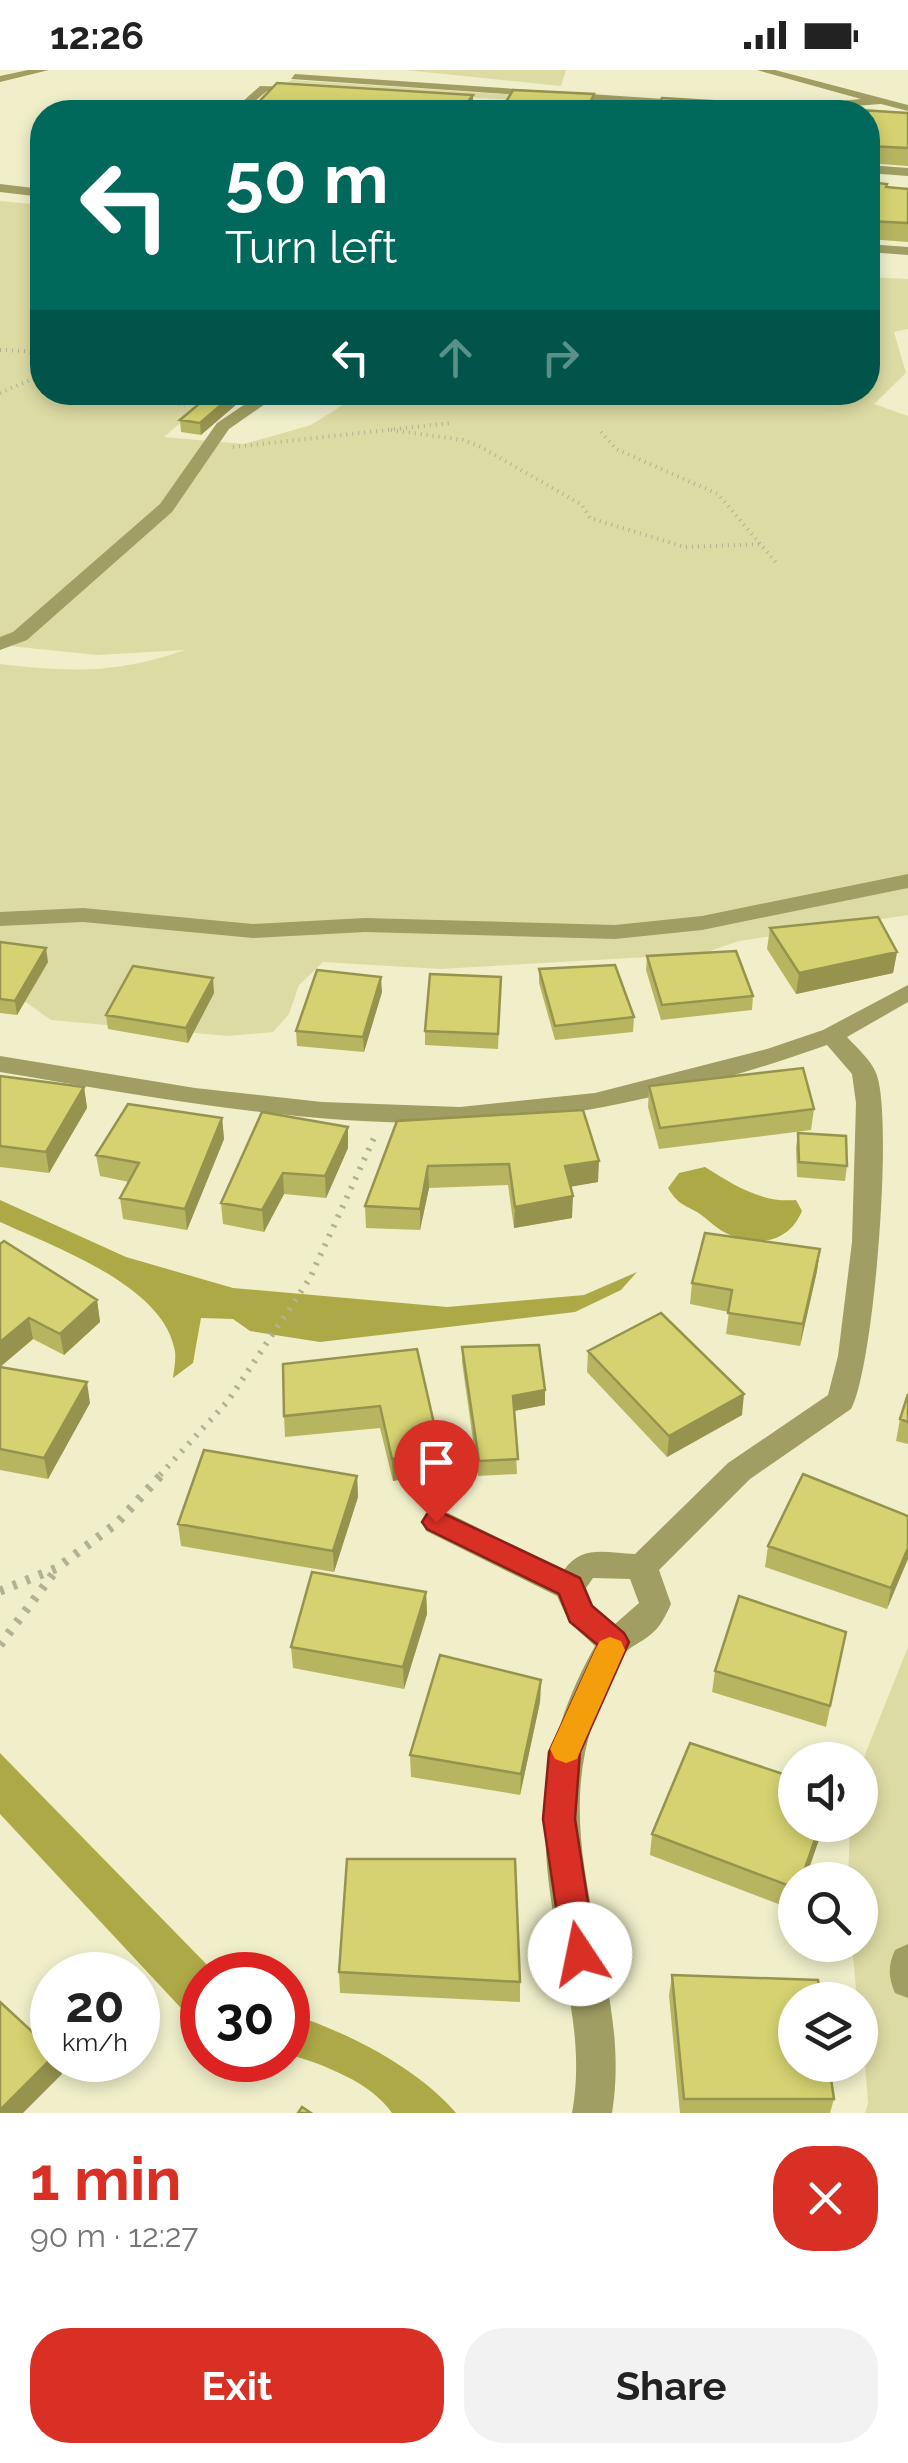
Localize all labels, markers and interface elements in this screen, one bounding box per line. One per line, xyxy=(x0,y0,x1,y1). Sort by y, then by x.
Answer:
text: 12:26 xyxy=(50,13,144,58)
text: 50 m xyxy=(225,137,389,219)
icon: left xyxy=(60,140,190,270)
text: Turn left xyxy=(225,221,397,274)
icon: left xyxy=(323,330,378,385)
icon: ahead xyxy=(428,330,483,385)
icon: right xyxy=(533,330,588,385)
pin xyxy=(394,1420,479,1523)
icon: arrive xyxy=(409,1435,464,1490)
map controls xyxy=(778,1742,878,2082)
button: sound xyxy=(778,1742,878,1842)
button: search xyxy=(778,1862,878,1962)
position arrow xyxy=(528,1902,632,2006)
speed limit sign: 30 xyxy=(180,1952,310,2082)
text: 20 xyxy=(66,1975,124,2034)
button: layers xyxy=(778,1982,878,2082)
text: km/h xyxy=(62,2027,128,2057)
text: 1 min xyxy=(30,2144,181,2214)
button: close xyxy=(773,2146,878,2251)
text: 90 m · 12:27 xyxy=(30,2217,198,2254)
button: Exit xyxy=(30,2328,444,2443)
button: Share xyxy=(464,2328,878,2443)

